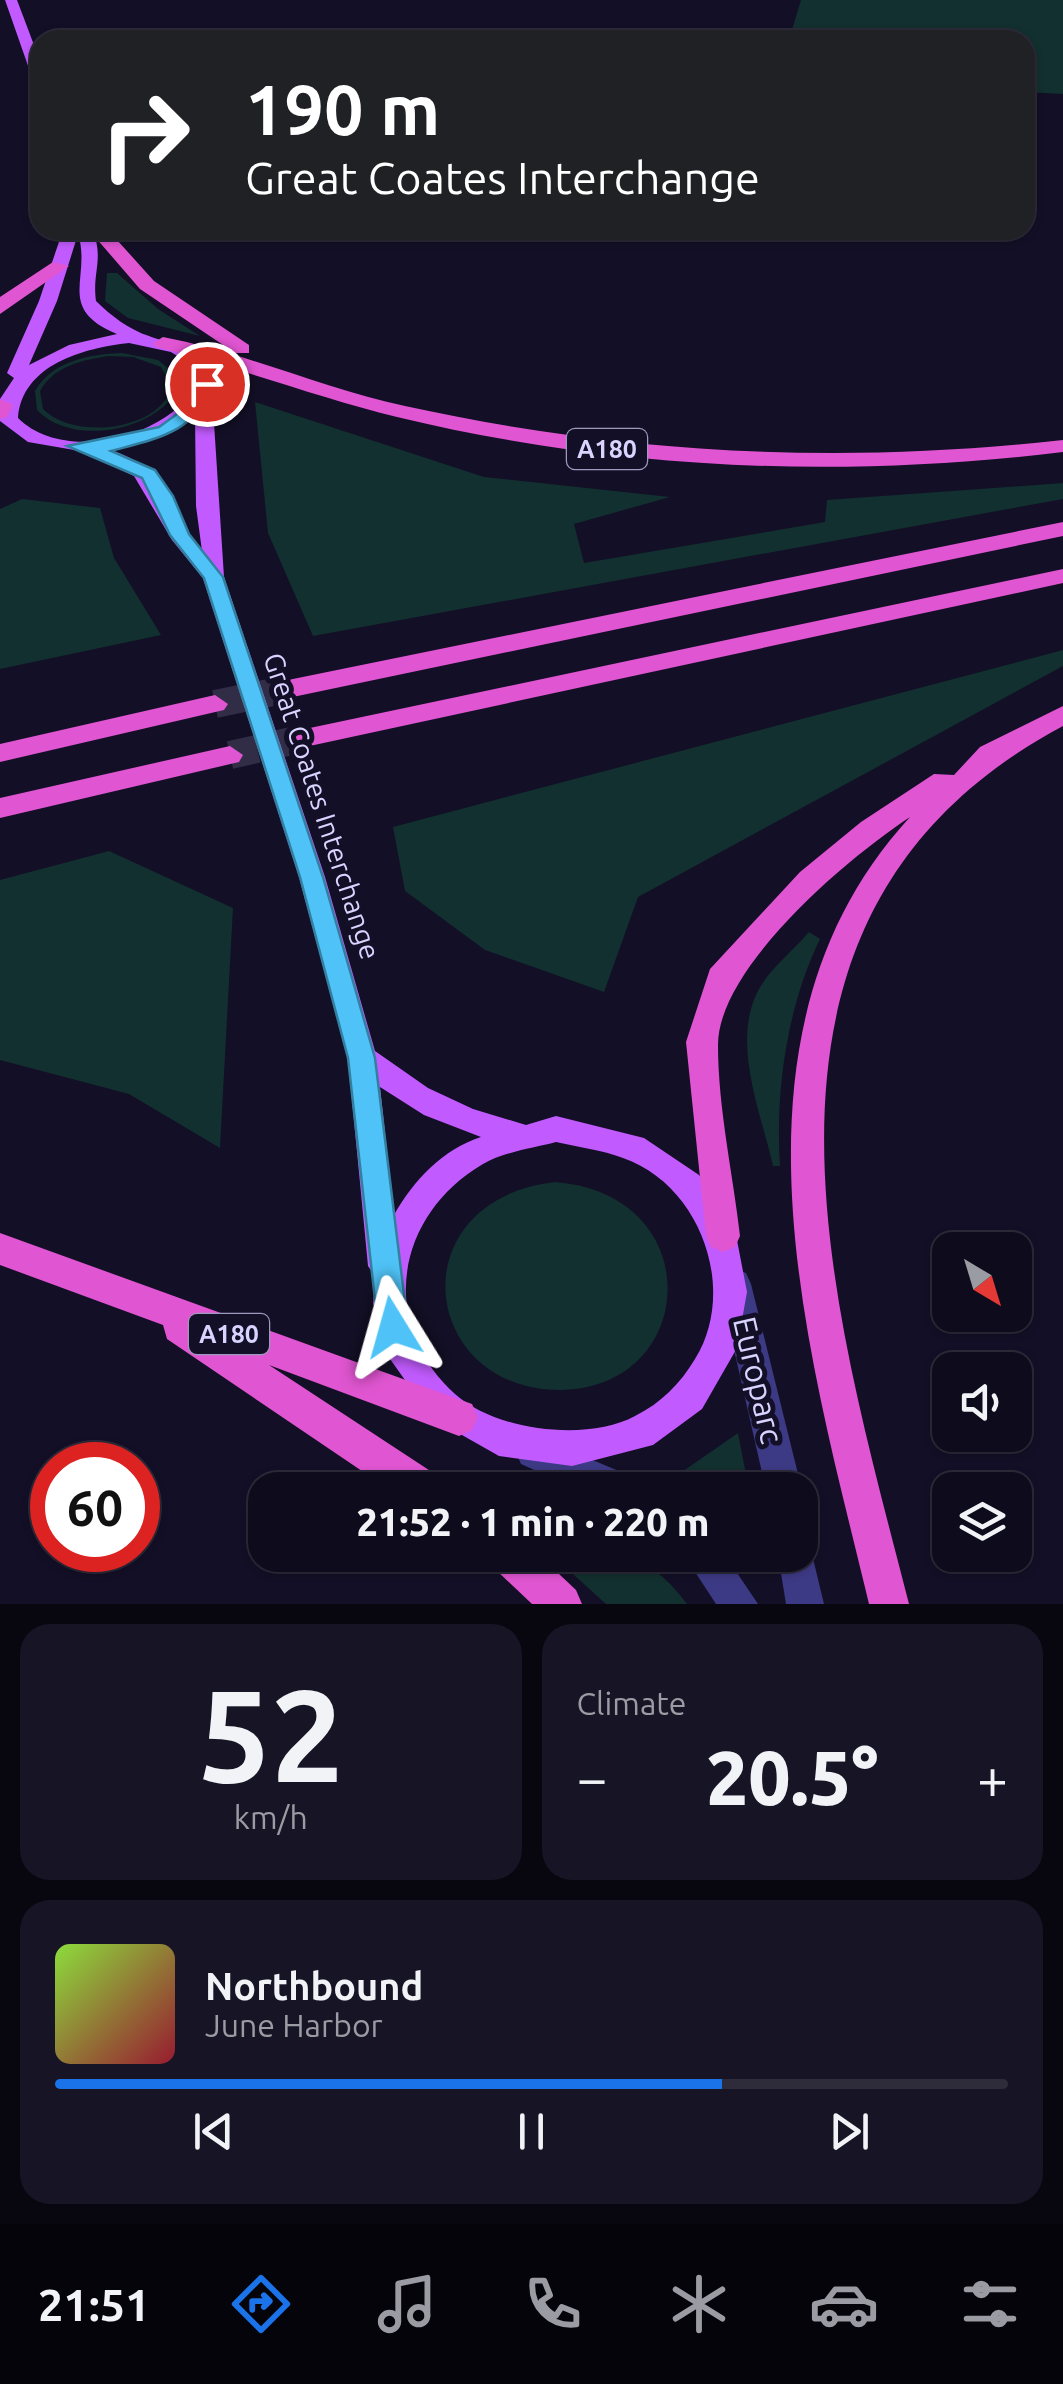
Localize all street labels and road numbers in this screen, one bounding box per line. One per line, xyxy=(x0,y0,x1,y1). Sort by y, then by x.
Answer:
road number: A180 xyxy=(567,429,647,469)
street label: Great Coates Interchange xyxy=(258,649,387,963)
street label: Europarc xyxy=(727,1313,791,1447)
road number: A180 xyxy=(189,1314,269,1354)

